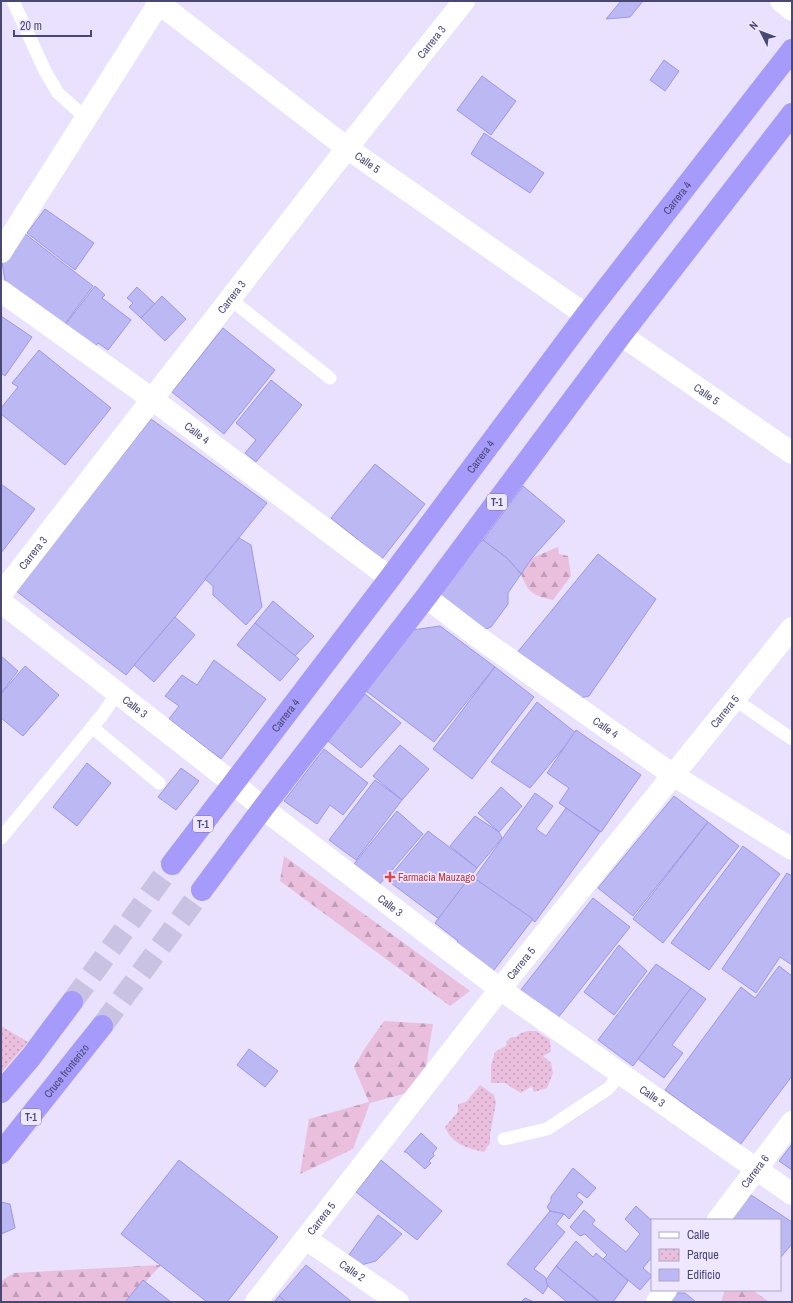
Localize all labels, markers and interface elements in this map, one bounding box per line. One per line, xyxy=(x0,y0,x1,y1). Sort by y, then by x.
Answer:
scale bar xyxy=(14,12,91,38)
north arrow xyxy=(741,12,781,52)
text: 20 m xyxy=(20,18,42,34)
text: N xyxy=(746,18,761,32)
street label: Carrera 3 xyxy=(414,23,449,61)
street label: Calle 5 xyxy=(352,149,383,176)
street label: Carrera 4 xyxy=(660,178,694,217)
street label: Carrera 3 xyxy=(214,278,249,316)
street label: Calle 5 xyxy=(691,380,722,408)
street label: Calle 4 xyxy=(182,419,212,447)
street label: Carrera 4 xyxy=(463,437,497,476)
road number: T-1 xyxy=(487,494,507,510)
street label: Carrera 3 xyxy=(16,534,50,572)
street label: Calle 3 xyxy=(120,692,150,721)
street label: Carrera 5 xyxy=(707,692,742,731)
street label: Carrera 4 xyxy=(268,696,303,735)
street label: Calle 4 xyxy=(590,713,621,741)
road number: T-1 xyxy=(193,816,213,832)
place label: Farmacia Mauzago xyxy=(398,870,475,884)
marker: Farmacia Mauzago xyxy=(385,872,395,882)
street label: Calle 3 xyxy=(375,891,406,920)
street label: Carrera 5 xyxy=(503,944,538,982)
street label: Cruce fronterizo xyxy=(41,1041,92,1101)
street label: Calle 3 xyxy=(637,1082,668,1110)
road number: T-1 xyxy=(21,1109,41,1125)
street label: Carrera 6 xyxy=(738,1152,772,1191)
street label: Carrera 5 xyxy=(304,1199,338,1238)
legend xyxy=(651,1219,781,1291)
text: Calle xyxy=(687,1227,709,1243)
text: Parque xyxy=(687,1247,719,1263)
street label: Calle 2 xyxy=(337,1257,368,1284)
text: Edificio xyxy=(687,1267,720,1283)

